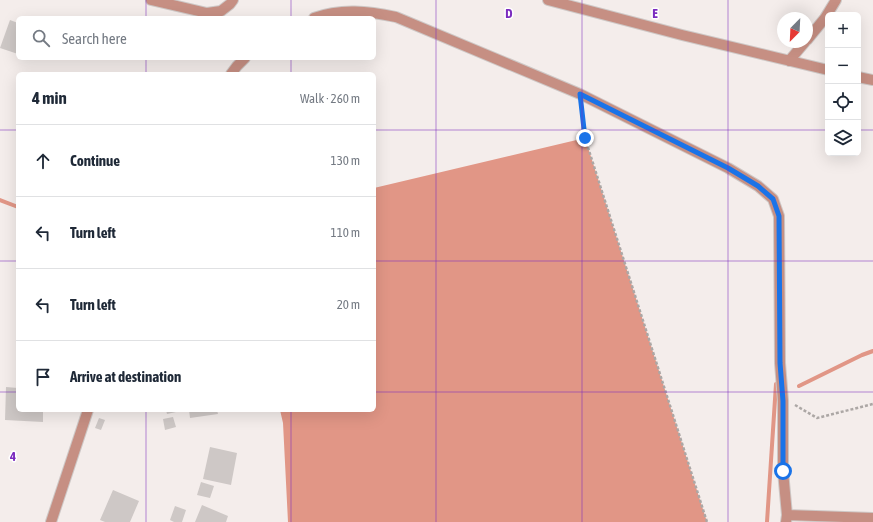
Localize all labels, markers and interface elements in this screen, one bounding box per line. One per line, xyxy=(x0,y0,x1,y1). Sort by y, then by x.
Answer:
text: D xyxy=(505,6,513,21)
text: E xyxy=(652,6,658,21)
north arrow xyxy=(777,12,813,48)
map controls xyxy=(825,12,861,156)
button: + xyxy=(825,12,861,48)
search box xyxy=(16,16,376,60)
icon: search xyxy=(30,27,52,49)
text: Search here xyxy=(62,30,127,47)
button: − xyxy=(825,48,861,84)
button: locate xyxy=(825,84,861,120)
text: 4 min xyxy=(32,88,67,108)
text: Walk · 260 m xyxy=(300,91,360,106)
button: layers xyxy=(825,120,861,156)
route end xyxy=(576,129,594,147)
icon: ahead xyxy=(32,150,54,172)
text: Continue xyxy=(70,152,120,169)
text: 130 m xyxy=(331,153,360,168)
icon: left xyxy=(32,222,54,244)
text: Turn left xyxy=(70,224,116,241)
text: 110 m xyxy=(331,225,360,240)
icon: left xyxy=(32,294,54,316)
text: Turn left xyxy=(70,296,116,313)
text: 20 m xyxy=(337,297,360,312)
icon: arrive xyxy=(32,366,54,388)
text: Arrive at destination xyxy=(70,368,181,385)
text: 4 xyxy=(9,449,16,464)
route start xyxy=(774,462,792,480)

